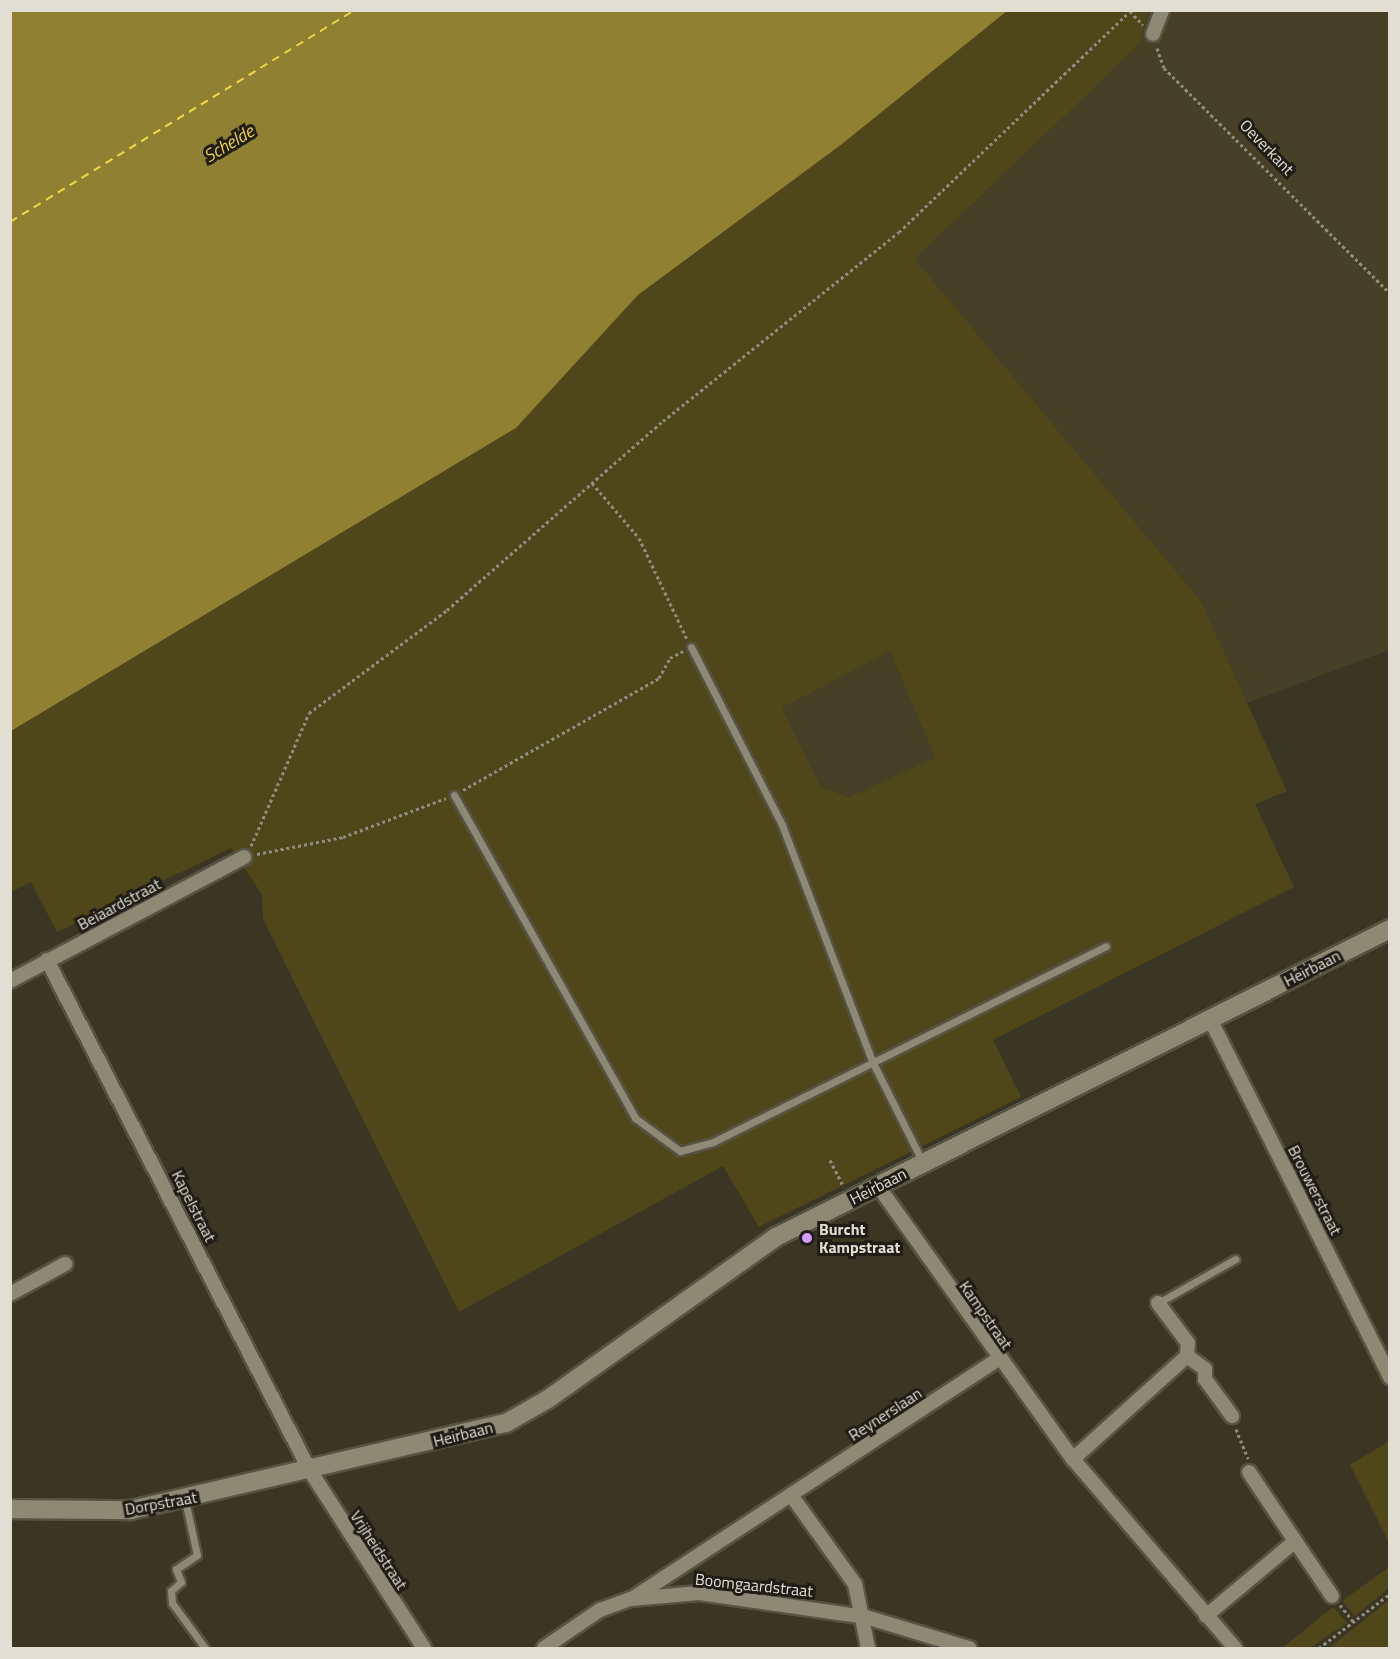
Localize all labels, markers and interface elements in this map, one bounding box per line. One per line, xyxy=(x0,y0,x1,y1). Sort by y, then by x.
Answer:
street label: Oeverkant xyxy=(1236,115,1298,179)
water label: Schelde xyxy=(200,121,258,167)
street label: Beiaardstraat xyxy=(74,874,164,934)
street label: Heirbaan xyxy=(1281,946,1343,990)
street label: Brouwerstraat xyxy=(1284,1142,1346,1238)
street label: Heirbaan xyxy=(847,1164,909,1208)
street label: Kapelstraat xyxy=(168,1167,220,1245)
place label: Burcht Kampstraat xyxy=(819,1219,900,1257)
marker: Burcht Kampstraat xyxy=(800,1231,814,1245)
street label: Kampstraat xyxy=(955,1277,1017,1353)
street label: Reynerslaan xyxy=(845,1383,925,1445)
street label: Heirbaan xyxy=(431,1417,495,1451)
street label: Dorpstraat xyxy=(123,1487,199,1519)
street label: Vrijheidstraat xyxy=(346,1507,412,1593)
street label: Boomgaardstraat xyxy=(694,1569,814,1601)

